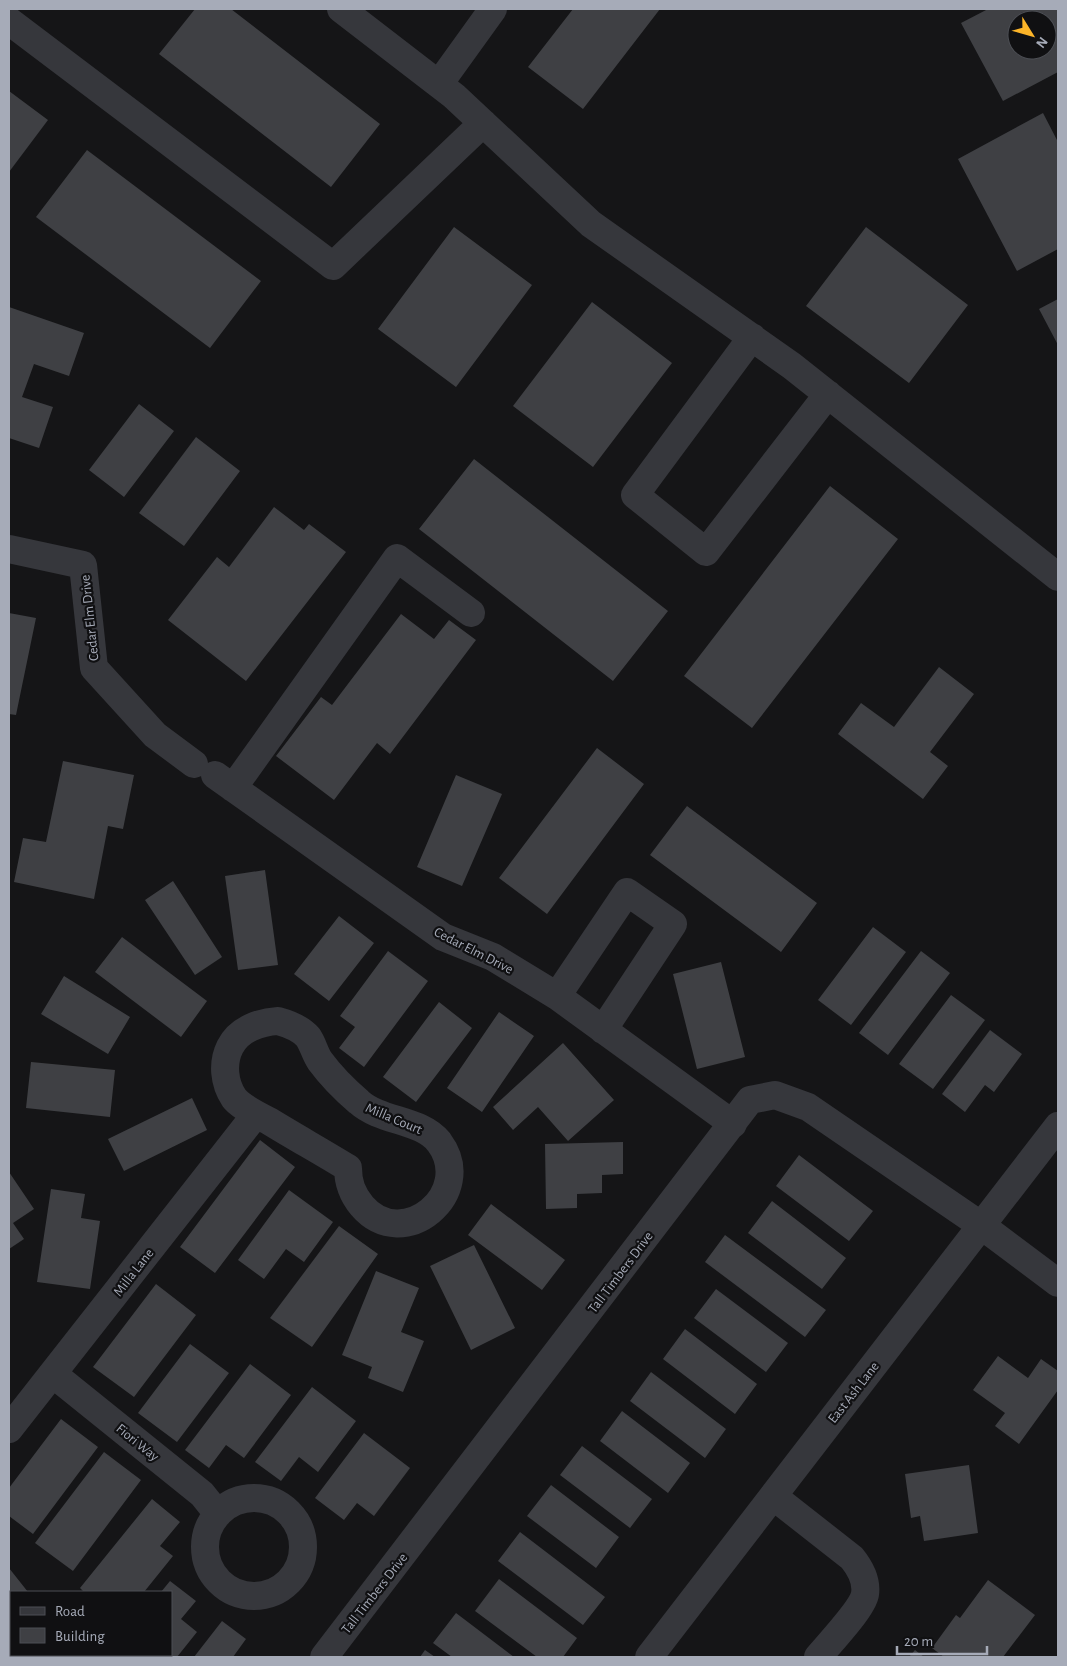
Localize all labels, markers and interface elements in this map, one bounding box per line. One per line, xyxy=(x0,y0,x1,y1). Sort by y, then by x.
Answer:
north arrow xyxy=(1007,10,1057,60)
text: N xyxy=(1033,34,1050,50)
street label: Cedar Elm Drive xyxy=(79,574,101,662)
street label: Cedar Elm Drive xyxy=(432,925,515,977)
street label: Milla Court xyxy=(363,1101,424,1137)
street label: Tall Timbers Drive xyxy=(586,1229,656,1316)
street label: Milla Lane xyxy=(111,1246,157,1299)
street label: East Ash Lane xyxy=(826,1359,882,1426)
street label: Fiori Way xyxy=(113,1421,161,1464)
street label: Tall Timbers Drive xyxy=(339,1551,410,1636)
legend xyxy=(10,1591,172,1656)
text: Road xyxy=(55,1604,85,1619)
scale bar xyxy=(897,1624,987,1656)
text: Building xyxy=(55,1629,105,1644)
text: 20 m xyxy=(904,1634,933,1649)

